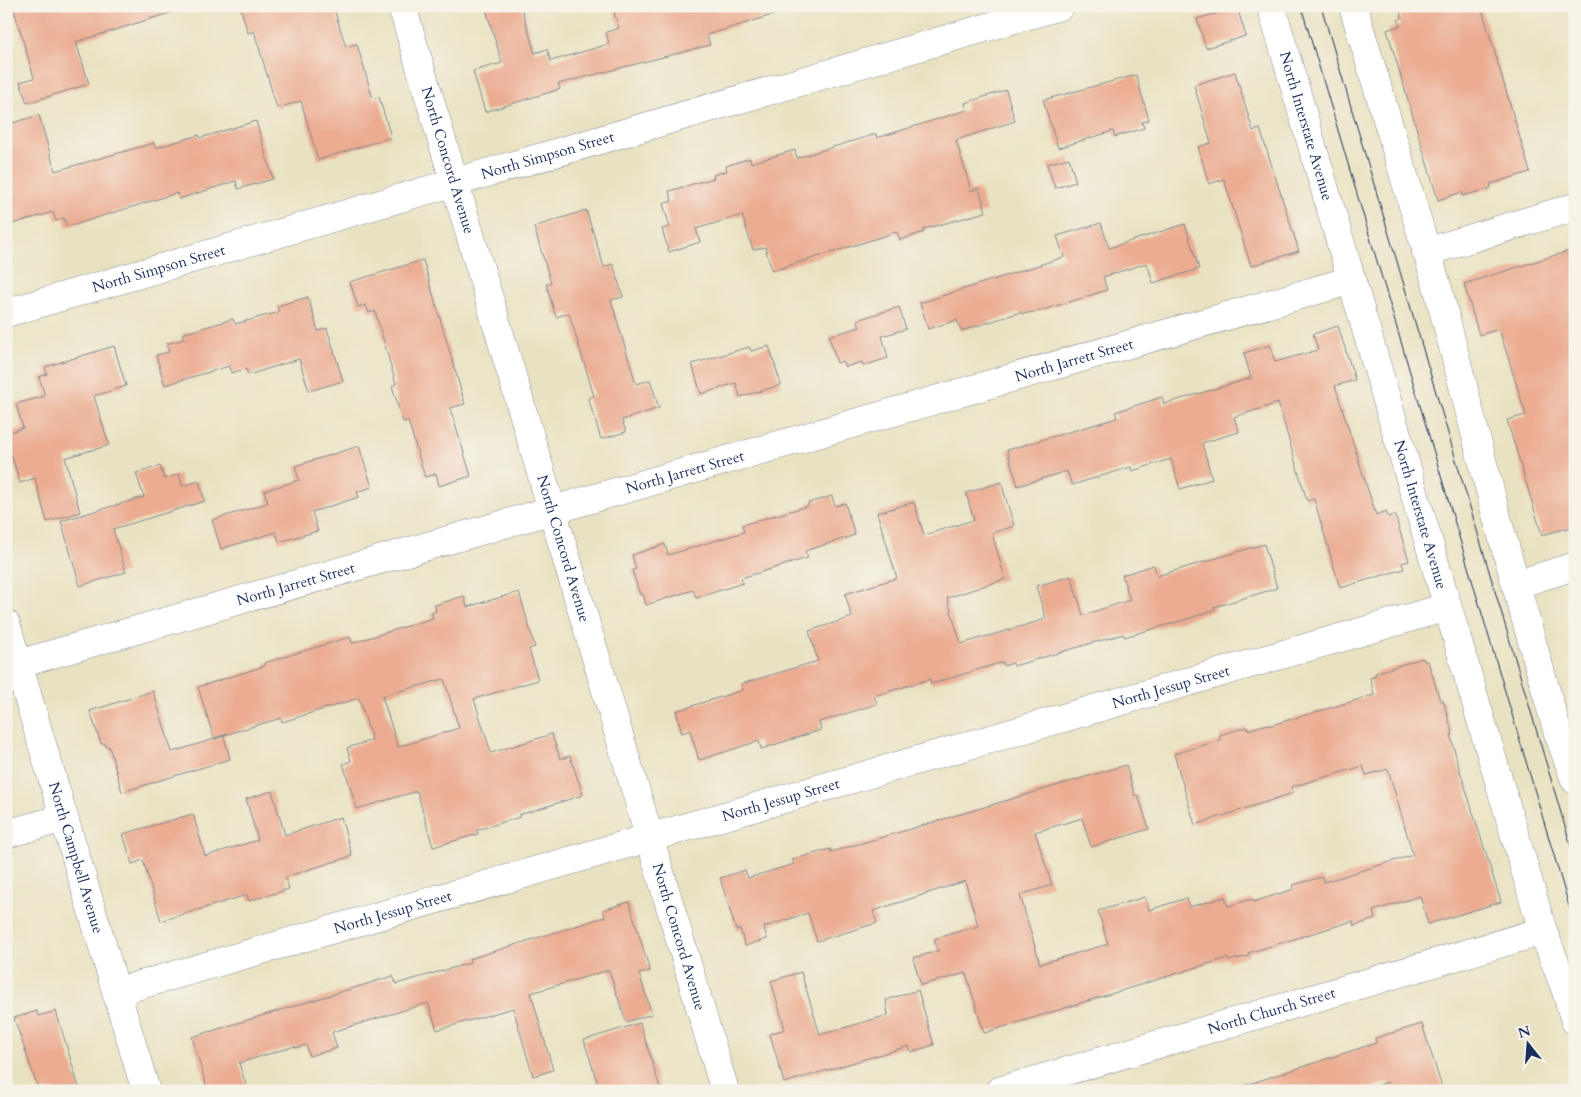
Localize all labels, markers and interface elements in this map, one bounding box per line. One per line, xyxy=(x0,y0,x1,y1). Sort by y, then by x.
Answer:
street label: North Interstate Avenue xyxy=(1275,49,1338,203)
street label: North Concord Avenue xyxy=(417,84,479,236)
street label: North Simpson Street xyxy=(479,126,617,184)
street label: North Simpson Street xyxy=(90,240,228,297)
street label: North Jarrett Street xyxy=(1013,333,1136,387)
street label: North Interstate Avenue xyxy=(1389,437,1452,592)
street label: North Jarrett Street xyxy=(623,445,747,499)
street label: North Concord Avenue xyxy=(532,472,595,625)
street label: North Jarrett Street xyxy=(234,557,358,611)
street label: North Jessup Street xyxy=(1110,660,1232,713)
street label: North Jessup Street xyxy=(720,773,842,826)
street label: North Campbell Avenue xyxy=(44,780,108,936)
street label: North Concord Avenue xyxy=(648,861,710,1013)
street label: North Jessup Street xyxy=(331,885,454,938)
street label: North Church Street xyxy=(1205,983,1338,1039)
north arrow xyxy=(1504,1020,1554,1070)
text: N xyxy=(1516,1021,1533,1043)

